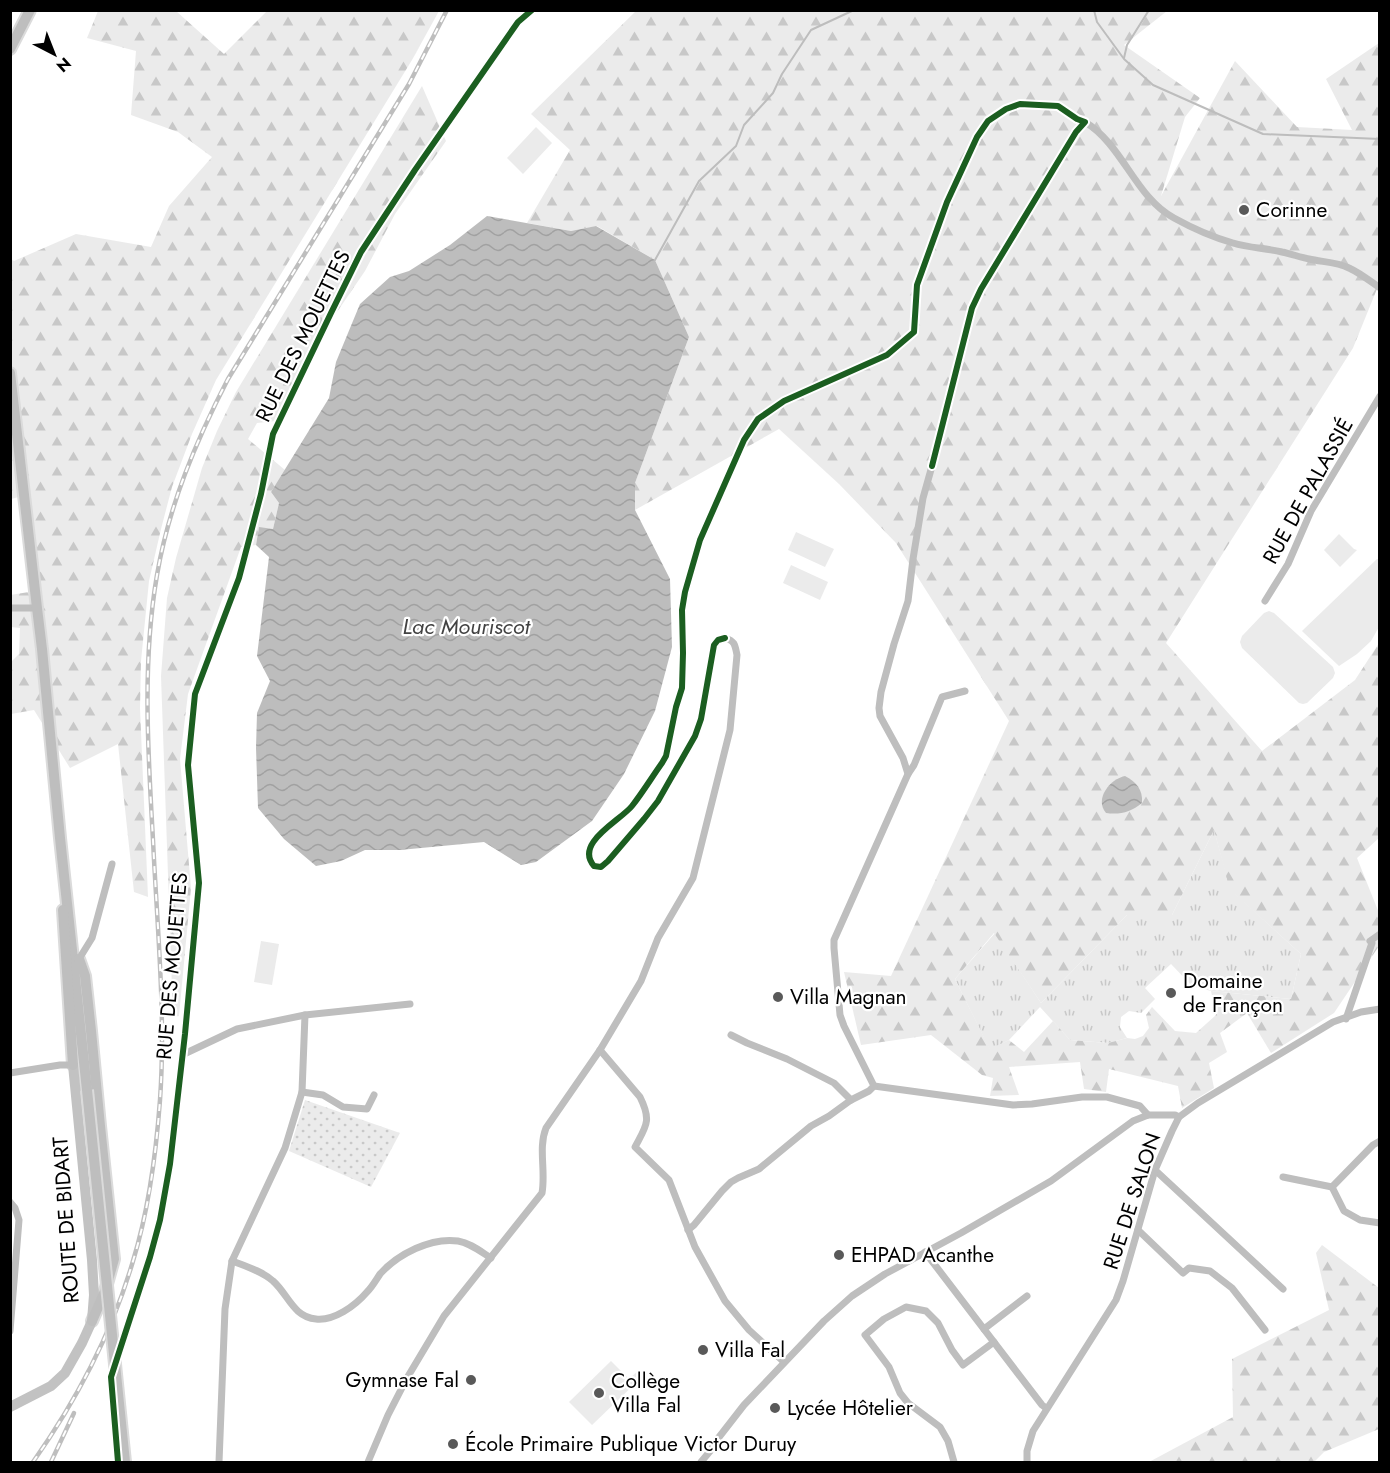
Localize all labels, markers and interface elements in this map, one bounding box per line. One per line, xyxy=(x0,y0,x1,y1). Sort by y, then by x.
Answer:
north arrow xyxy=(24,24,84,84)
text: N xyxy=(51,52,76,78)
place label: Corinne xyxy=(1256,195,1328,225)
marker: Corinne xyxy=(1237,203,1251,217)
street label: RUE DES MOUETTES xyxy=(248,245,358,427)
street label: RUE DE PALASSIÉ xyxy=(1256,413,1360,569)
water label: Lac Mouriscot xyxy=(402,610,531,642)
street label: RUE DES MOUETTES xyxy=(149,871,195,1061)
place label: Domaine de Françon xyxy=(1183,966,1283,1020)
place label: Villa Magnan xyxy=(790,982,907,1012)
marker: Domaine de Françon xyxy=(1164,986,1178,1000)
marker: Villa Magnan xyxy=(771,990,785,1004)
street label: RUE DE SALON xyxy=(1096,1129,1168,1273)
street label: ROUTE DE BIDART xyxy=(45,1135,87,1304)
place label: EHPAD Acanthe xyxy=(851,1240,994,1270)
marker: EHPAD Acanthe xyxy=(832,1248,846,1262)
place label: Villa Fal xyxy=(715,1335,785,1365)
marker: Villa Fal xyxy=(696,1343,710,1357)
place label: Gymnase Fal xyxy=(345,1365,459,1395)
place label: Collège Villa Fal xyxy=(611,1366,681,1420)
marker: Gymnase Fal xyxy=(464,1373,478,1387)
marker: Collège Villa Fal xyxy=(592,1386,606,1400)
place label: Lycée Hôtelier xyxy=(787,1393,914,1423)
marker: Lycée Hôtelier xyxy=(768,1401,782,1415)
place label: École Primaire Publique Victor Duruy xyxy=(465,1429,797,1459)
marker: École Primaire Publique Victor Duruy xyxy=(446,1437,460,1451)

